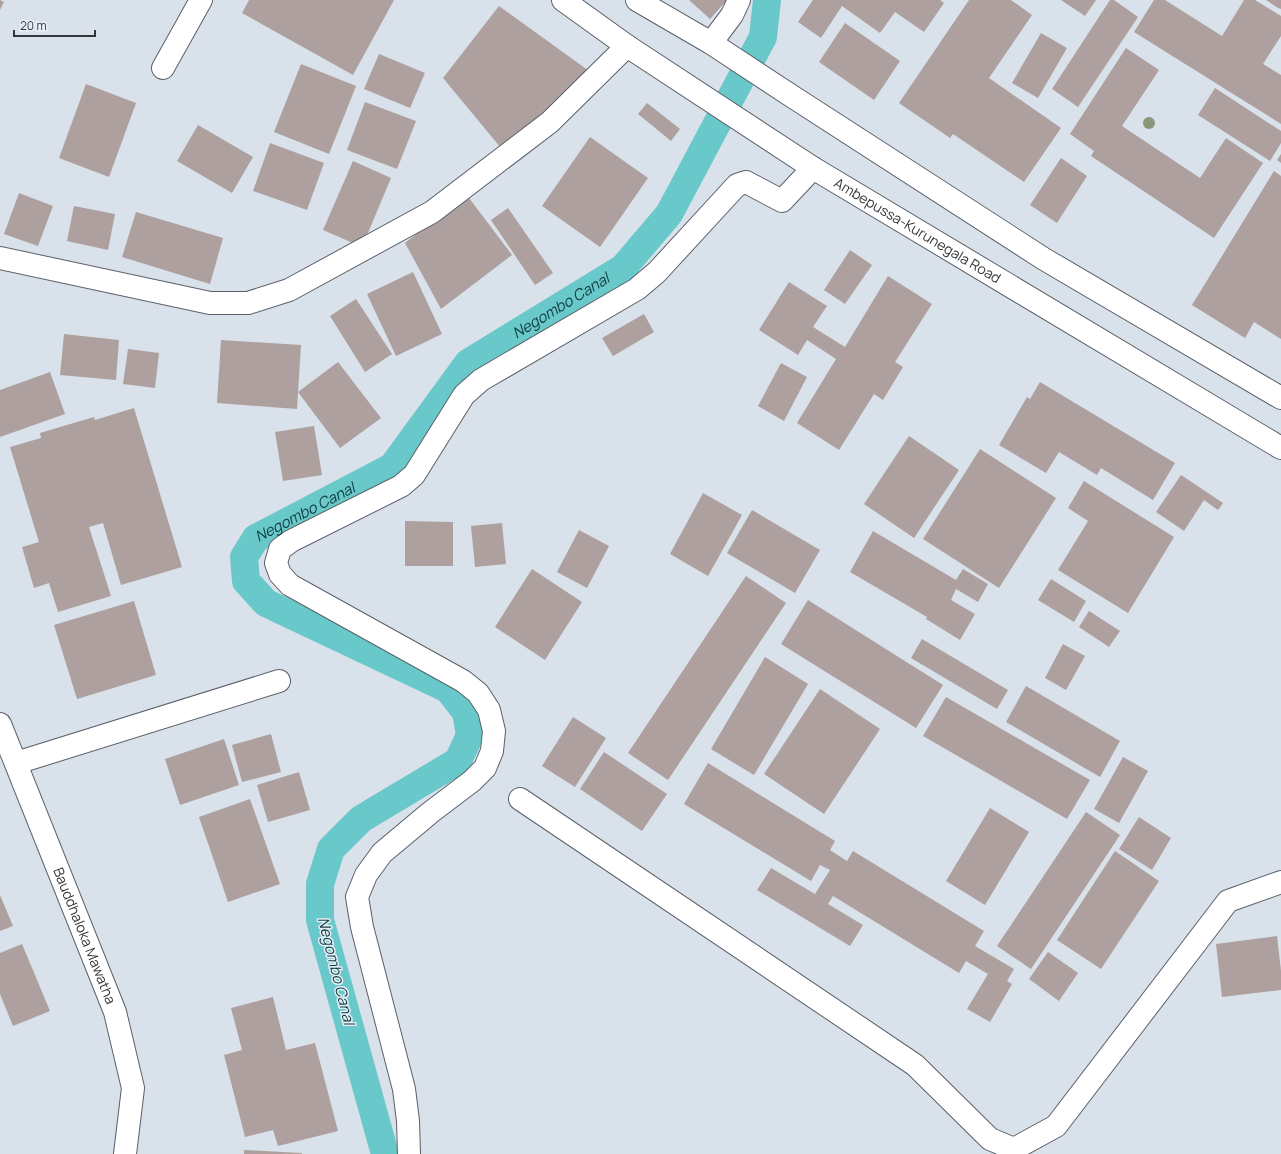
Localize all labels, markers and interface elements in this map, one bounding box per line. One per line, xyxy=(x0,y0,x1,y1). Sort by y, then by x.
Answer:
scale bar xyxy=(14,12,95,38)
text: 20 m xyxy=(20,17,47,34)
street label: Ambepussa-Kurunegala Road xyxy=(831,173,1005,287)
water label: Negombo Canal xyxy=(508,267,615,343)
water label: Negombo Canal xyxy=(251,476,361,547)
street label: Bauddhaloka Mawatha xyxy=(49,864,121,1007)
water label: Negombo Canal xyxy=(313,915,361,1029)

